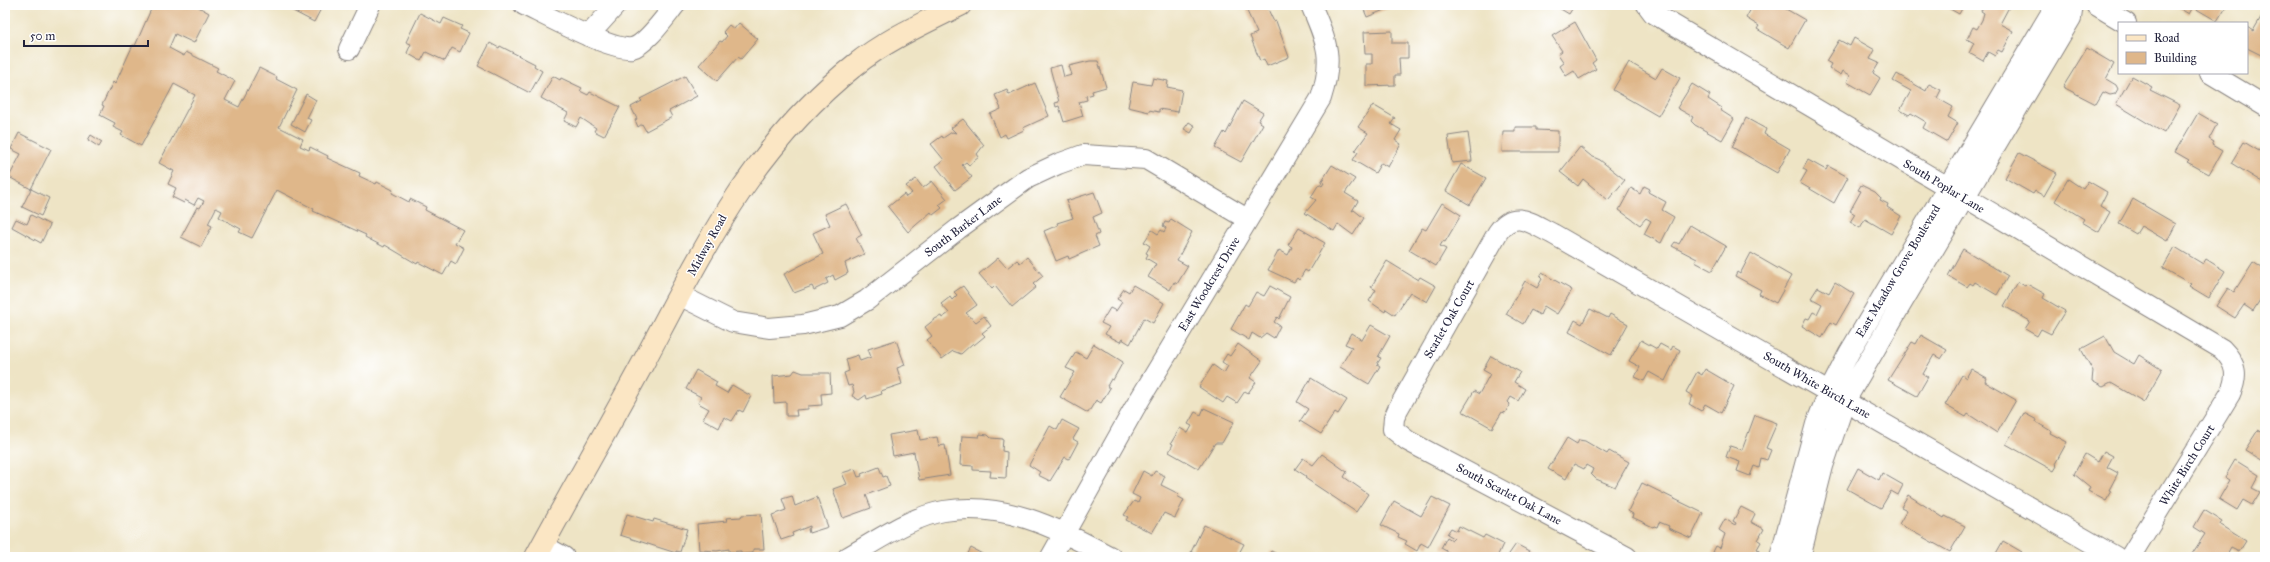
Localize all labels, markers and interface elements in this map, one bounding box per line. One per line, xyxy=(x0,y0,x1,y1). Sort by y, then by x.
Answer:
scale bar xyxy=(24,22,148,48)
legend xyxy=(2118,22,2248,74)
text: 50 m xyxy=(30,29,55,43)
text: Road xyxy=(2154,31,2180,45)
text: Building xyxy=(2154,51,2197,66)
street label: South Poplar Lane xyxy=(1901,156,1987,216)
street label: South Barker Lane xyxy=(922,192,1004,260)
street label: East Meadow Grove Boulevard xyxy=(1853,202,1943,340)
street label: Midway Road xyxy=(684,212,730,278)
street label: East Woodcrest Drive xyxy=(1175,234,1243,334)
street label: Scarlet Oak Court xyxy=(1421,277,1478,361)
street label: South White Birch Lane xyxy=(1761,349,1873,421)
street label: White Birch Court xyxy=(2157,421,2218,508)
street label: South Scarlet Oak Lane xyxy=(1454,460,1564,528)

